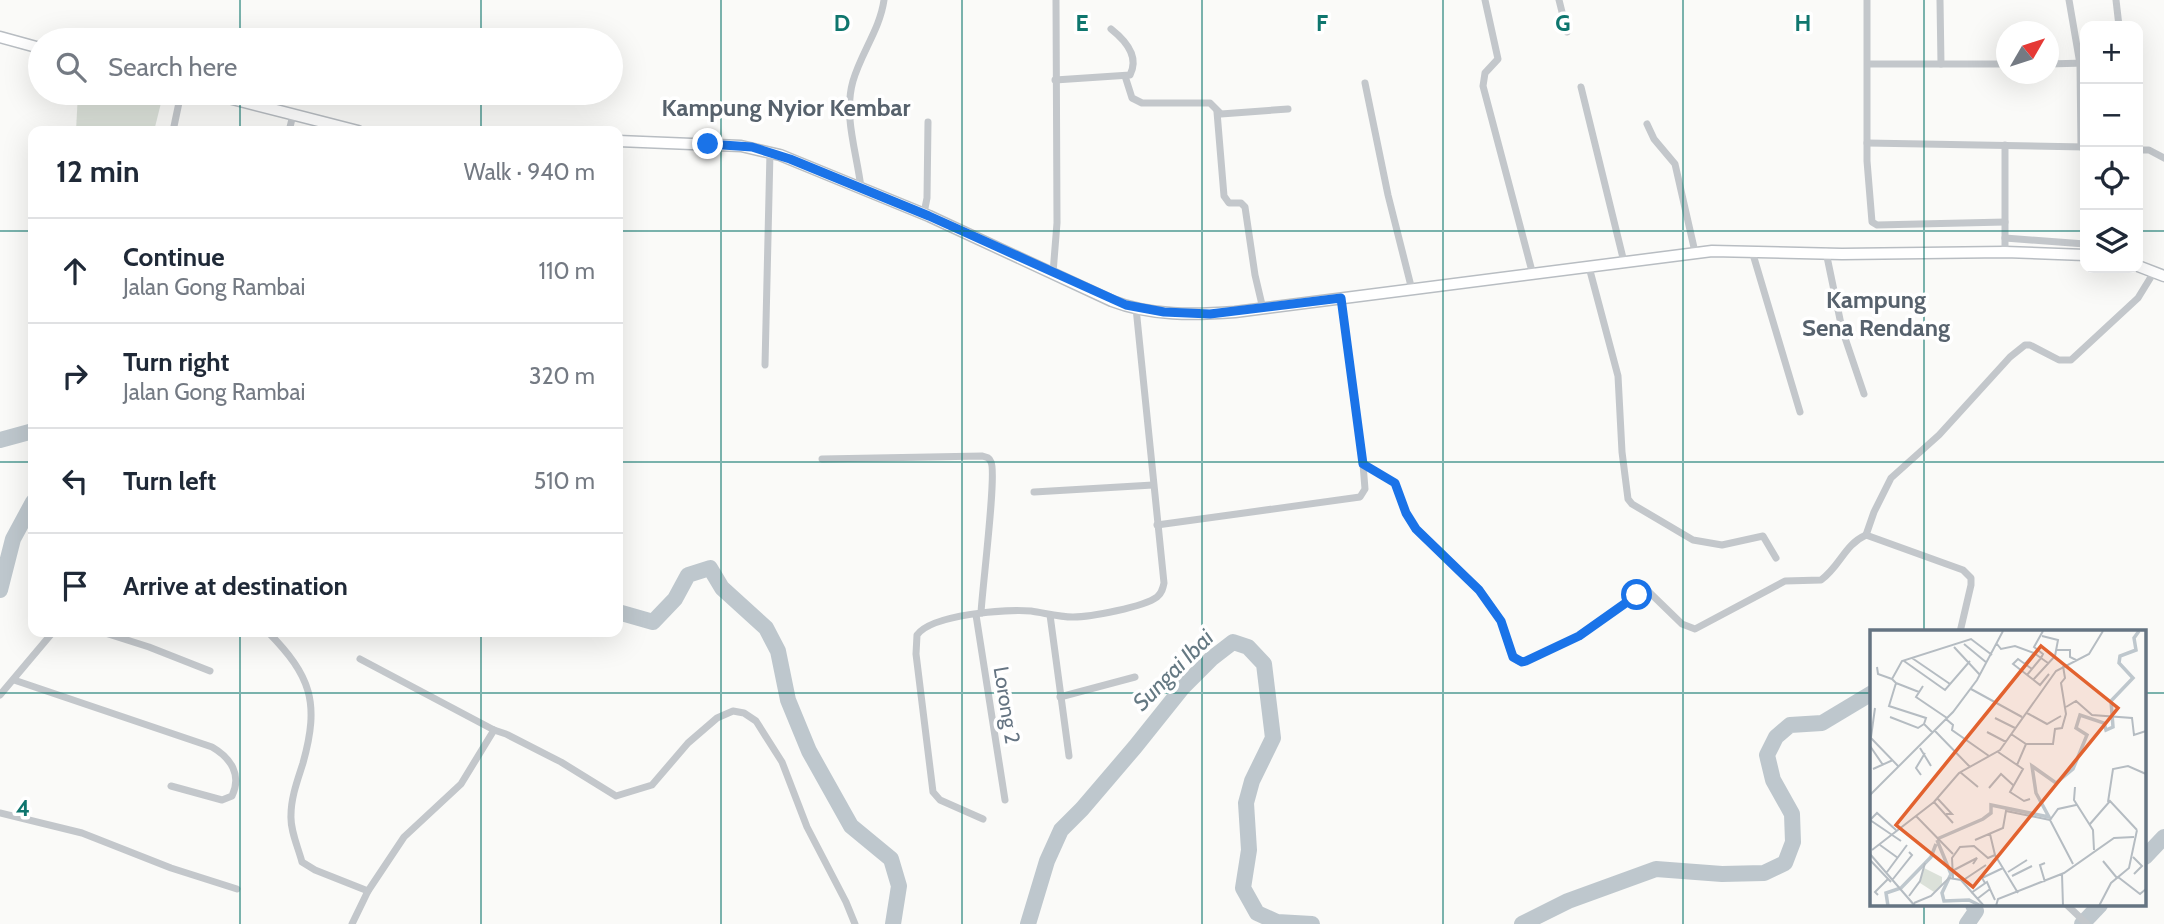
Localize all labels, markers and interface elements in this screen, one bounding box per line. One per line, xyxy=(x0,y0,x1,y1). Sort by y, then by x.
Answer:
text: D xyxy=(834,9,850,37)
text: E xyxy=(1075,9,1089,37)
text: F xyxy=(1316,9,1328,37)
text: G xyxy=(1555,9,1571,37)
text: H xyxy=(1795,9,1811,37)
north arrow xyxy=(1996,21,2059,84)
map controls xyxy=(2080,21,2143,273)
button: + xyxy=(2080,21,2143,84)
search box xyxy=(28,28,623,105)
icon: search xyxy=(52,48,90,86)
text: Search here xyxy=(108,51,237,83)
button: − xyxy=(2080,84,2143,147)
district label: Kampung Nyior Kembar xyxy=(662,93,910,122)
route end xyxy=(692,128,723,159)
button: locate xyxy=(2080,147,2143,210)
text: 12 min xyxy=(56,153,140,190)
text: Walk · 940 m xyxy=(464,158,595,186)
button: layers xyxy=(2080,210,2143,273)
text: Continue xyxy=(123,241,225,273)
icon: ahead xyxy=(56,252,94,290)
text: 110 m xyxy=(539,257,595,285)
text: Jalan Gong Rambai xyxy=(123,273,305,301)
district label: Kampung Sena Rendang xyxy=(1802,285,1950,342)
text: Turn right xyxy=(123,346,229,378)
icon: right xyxy=(56,357,94,395)
text: 320 m xyxy=(529,362,595,390)
text: Jalan Gong Rambai xyxy=(123,378,305,406)
icon: left xyxy=(56,462,94,500)
text: Turn left xyxy=(123,465,216,497)
text: 510 m xyxy=(534,467,595,495)
icon: arrive xyxy=(56,567,94,605)
text: Arrive at destination xyxy=(123,570,348,602)
route start xyxy=(1621,579,1652,610)
water label: Sungai Ibai xyxy=(1127,623,1220,716)
inset map xyxy=(1870,630,2146,906)
street label: Lorong 2 xyxy=(989,665,1025,745)
text: 4 xyxy=(16,794,30,822)

